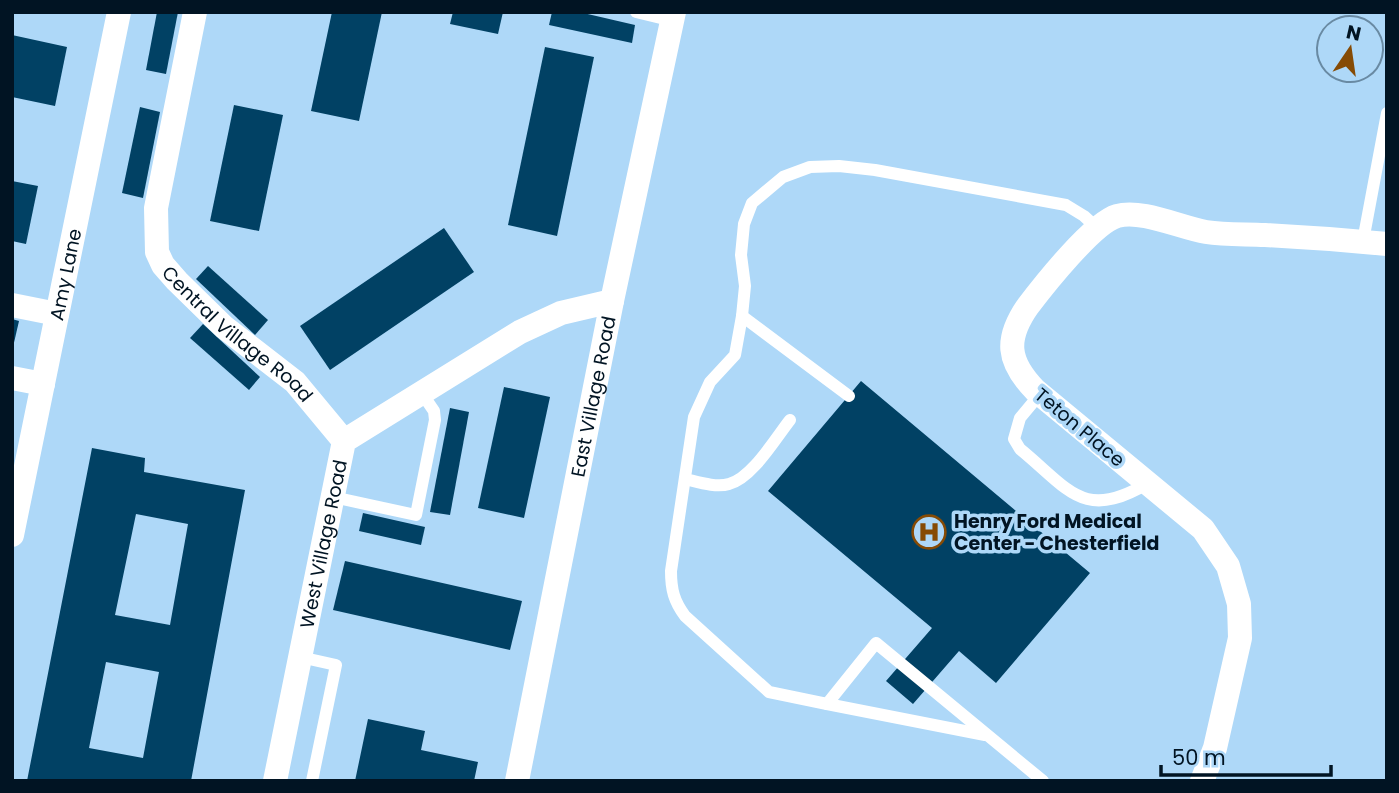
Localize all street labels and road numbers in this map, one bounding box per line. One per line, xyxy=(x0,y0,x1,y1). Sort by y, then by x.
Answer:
street label: Amy Lane xyxy=(43,226,88,323)
street label: Central Village Road xyxy=(156,260,319,408)
street label: East Village Road xyxy=(564,314,623,479)
street label: Teton Place xyxy=(1029,382,1131,473)
street label: West Village Road xyxy=(293,457,354,631)

